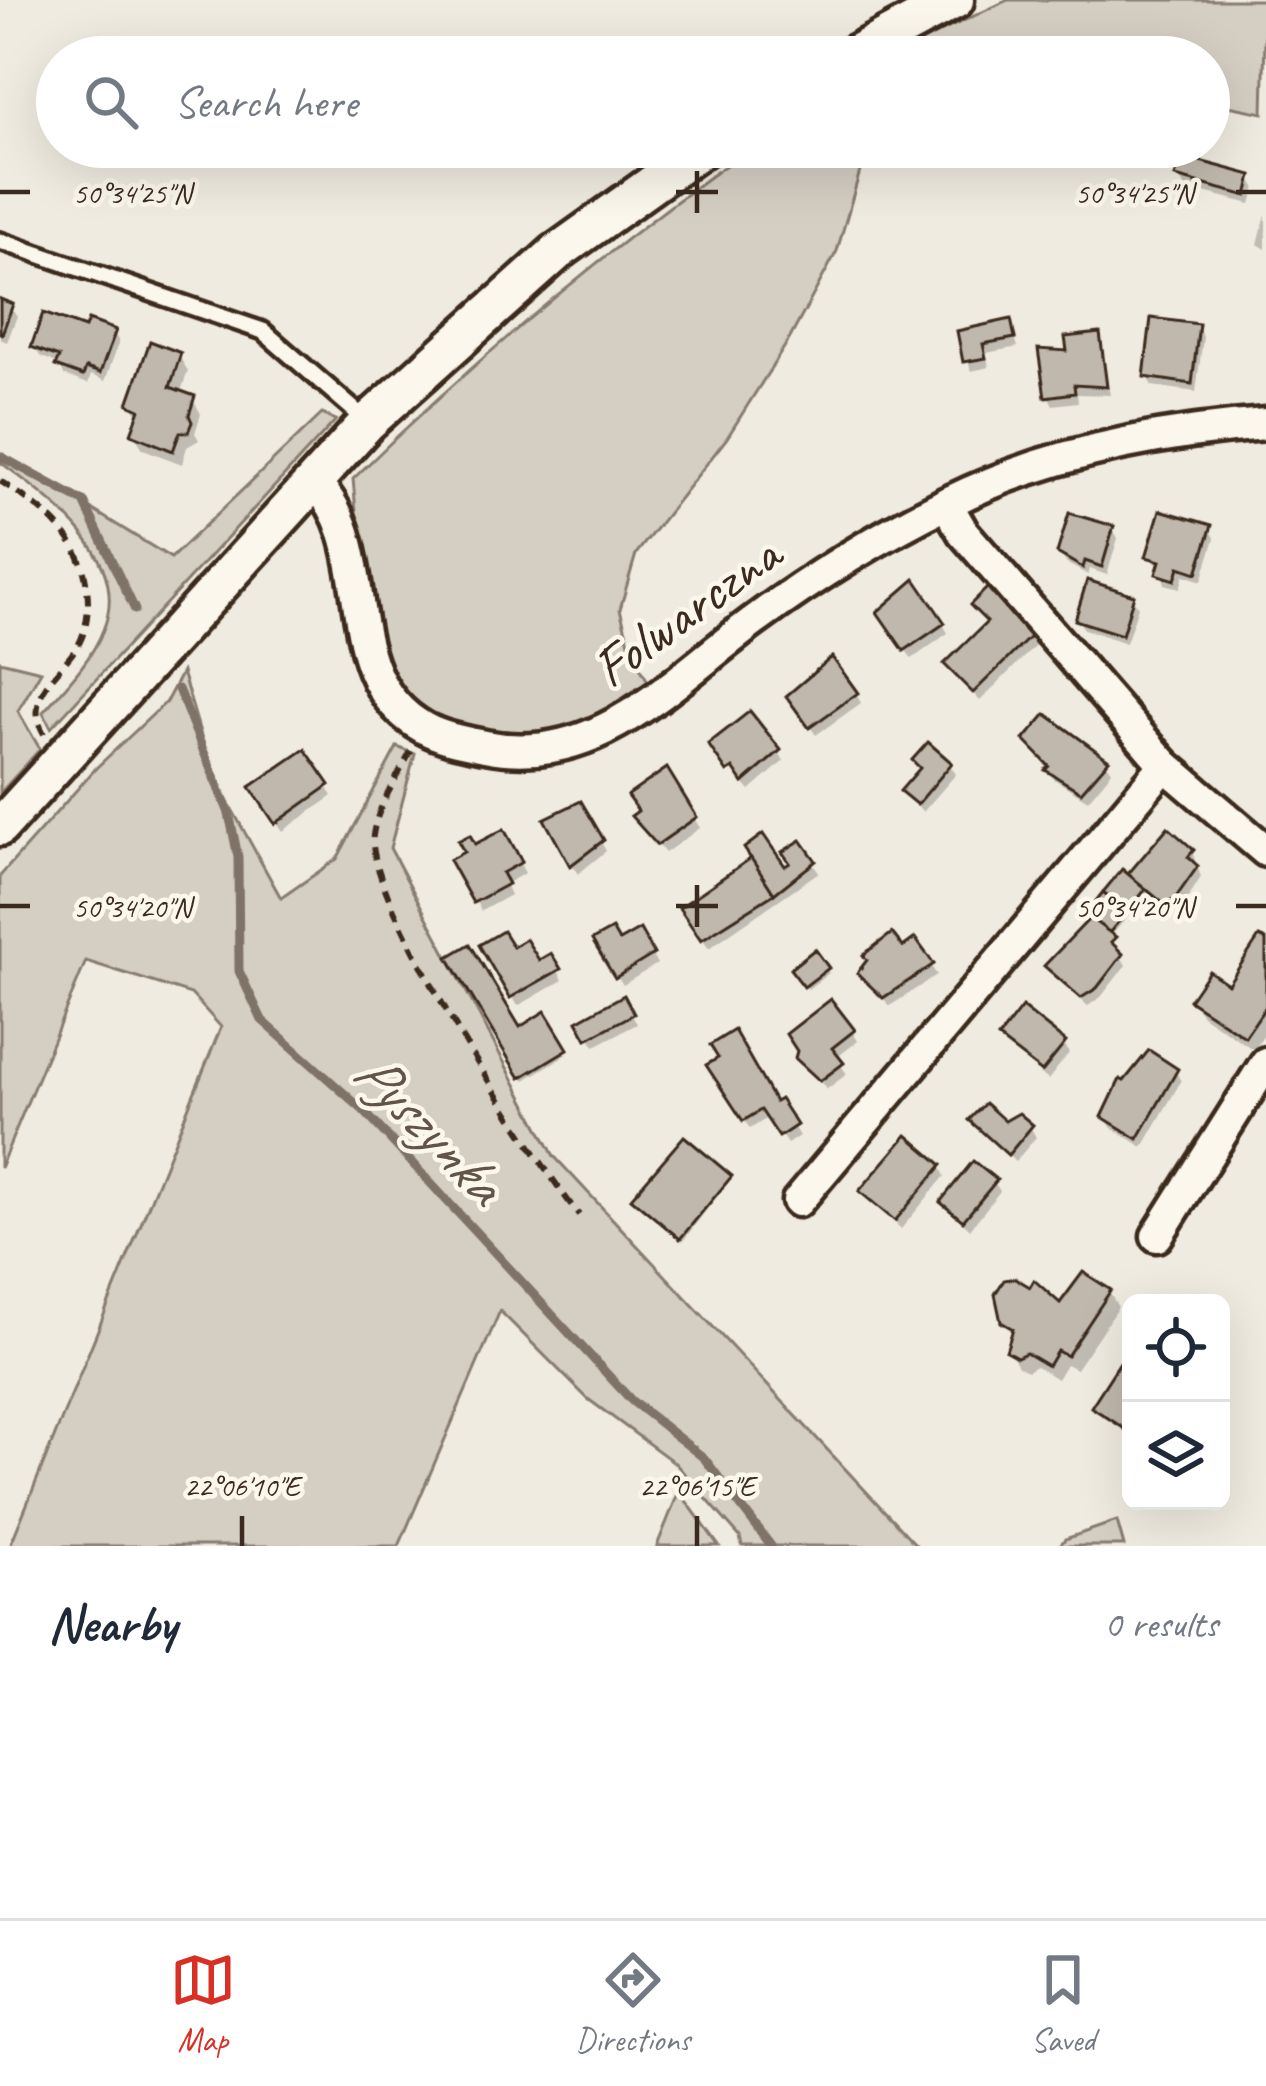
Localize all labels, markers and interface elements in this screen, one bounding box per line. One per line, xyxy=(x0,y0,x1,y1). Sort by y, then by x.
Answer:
search box xyxy=(36,36,1230,168)
icon: search xyxy=(78,69,144,135)
text: Search here xyxy=(174,74,357,131)
text: 50°34'25"N xyxy=(73,174,196,212)
text: 50°34'25"N xyxy=(1075,174,1198,212)
street label: Folwarczna xyxy=(578,516,797,703)
text: 50°34'20"N xyxy=(73,888,196,926)
text: 50°34'20"N xyxy=(1075,888,1198,926)
water label: Pyszynka xyxy=(338,1034,524,1223)
map controls xyxy=(1122,1294,1230,1510)
button: locate xyxy=(1122,1294,1230,1402)
button: layers xyxy=(1122,1402,1230,1510)
text: 22°06'10"E xyxy=(184,1467,304,1505)
text: 22°06'15"E xyxy=(639,1467,759,1505)
text: Nearby xyxy=(48,1592,176,1656)
text: 0 results xyxy=(1104,1600,1218,1649)
tab: Map xyxy=(170,1947,236,2061)
tab: Directions xyxy=(576,1947,690,2061)
tab: Saved xyxy=(1030,1947,1096,2061)

